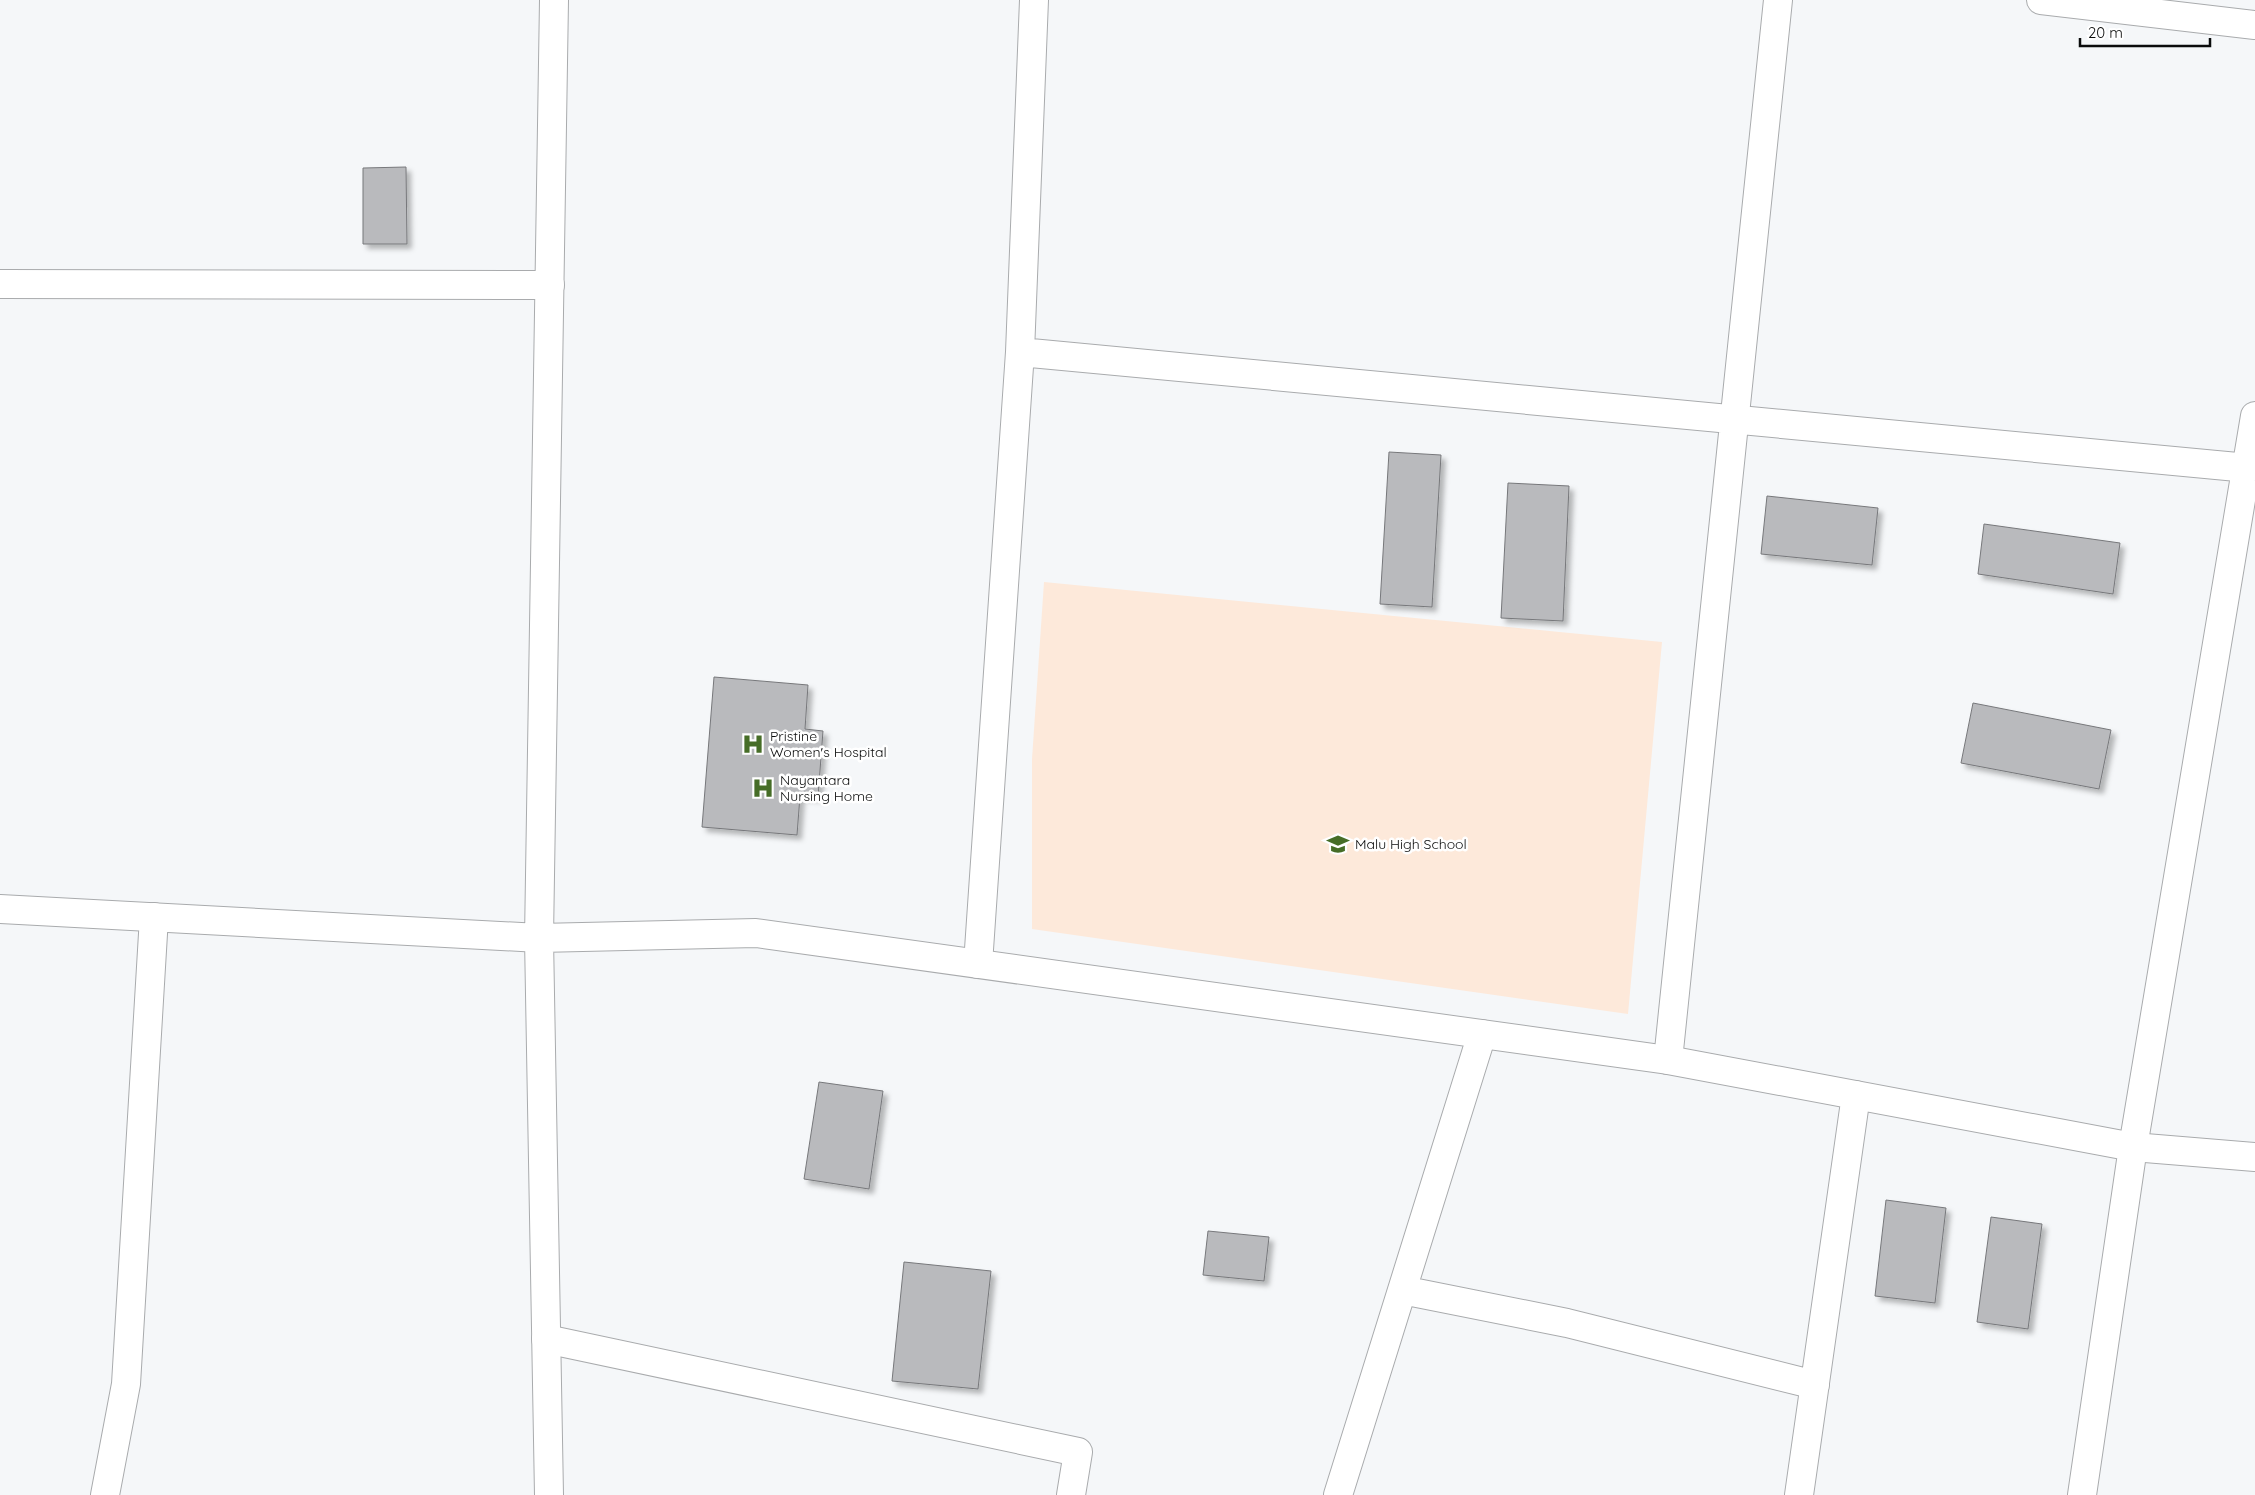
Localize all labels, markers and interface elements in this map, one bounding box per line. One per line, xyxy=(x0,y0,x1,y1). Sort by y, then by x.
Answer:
scale bar xyxy=(2080,15,2210,47)
text: 20 m xyxy=(2088,23,2123,42)
place label: Pristine Women's Hospital xyxy=(770,727,887,761)
hospital icon: Pristine Women's Hospital xyxy=(740,731,766,757)
place label: Nayantara Nursing Home xyxy=(780,771,873,805)
hospital icon: Nayantara Nursing Home xyxy=(750,775,776,801)
school or university icon: Malu High School xyxy=(1325,831,1351,857)
place label: Malu High School xyxy=(1355,835,1467,853)

